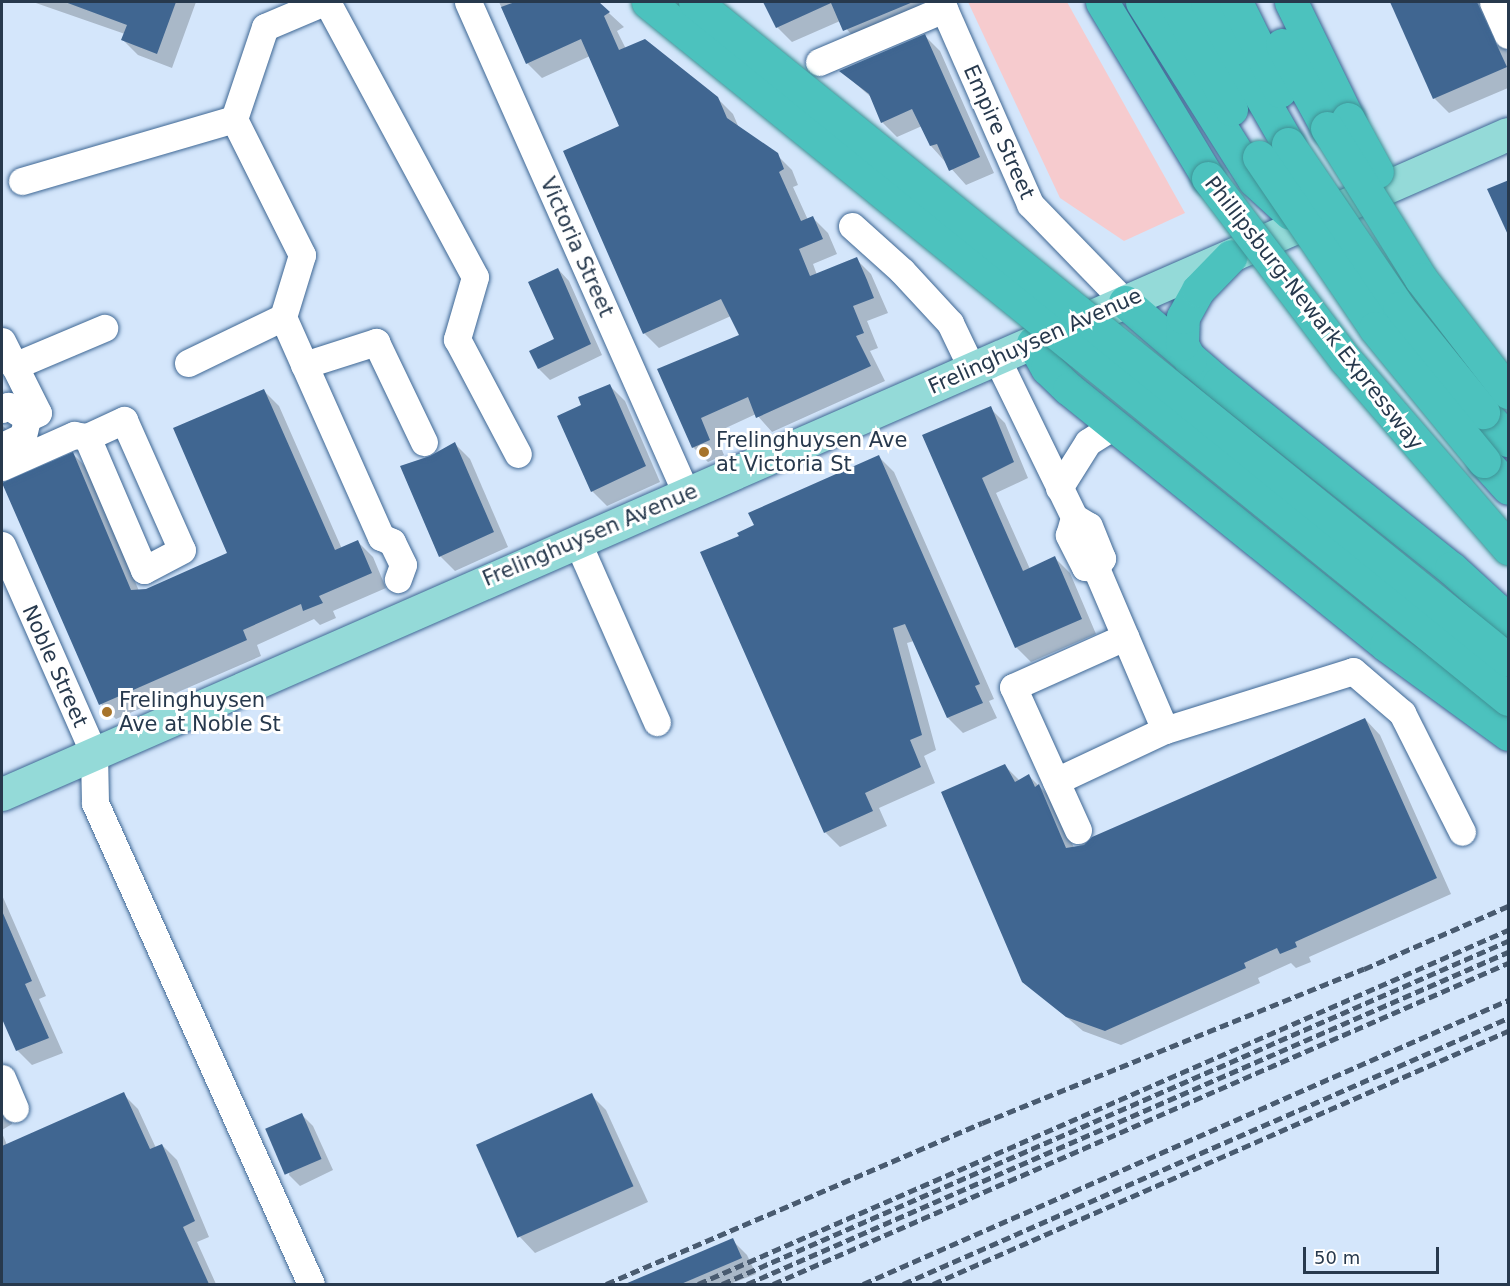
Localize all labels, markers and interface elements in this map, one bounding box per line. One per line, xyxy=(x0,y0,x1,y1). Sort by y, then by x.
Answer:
street label: Empire Street xyxy=(958,61,1040,203)
street label: Phillipsburg-Newark Expressway xyxy=(1199,171,1429,455)
street label: Victoria Street xyxy=(535,173,619,321)
street label: Frelinghuysen Avenue xyxy=(924,283,1146,399)
place label: Frelinghuysen Ave at Victoria St xyxy=(716,427,907,477)
marker: Frelinghuysen Ave at Victoria St xyxy=(697,445,711,459)
street label: Frelinghuysen Avenue xyxy=(479,478,701,592)
street label: Noble Street xyxy=(17,601,93,731)
place label: Frelinghuysen Ave at Noble St xyxy=(119,687,281,737)
marker: Frelinghuysen Ave at Noble St xyxy=(100,705,114,719)
scale bar xyxy=(1306,1235,1442,1273)
text: 50 m xyxy=(1314,1247,1360,1268)

